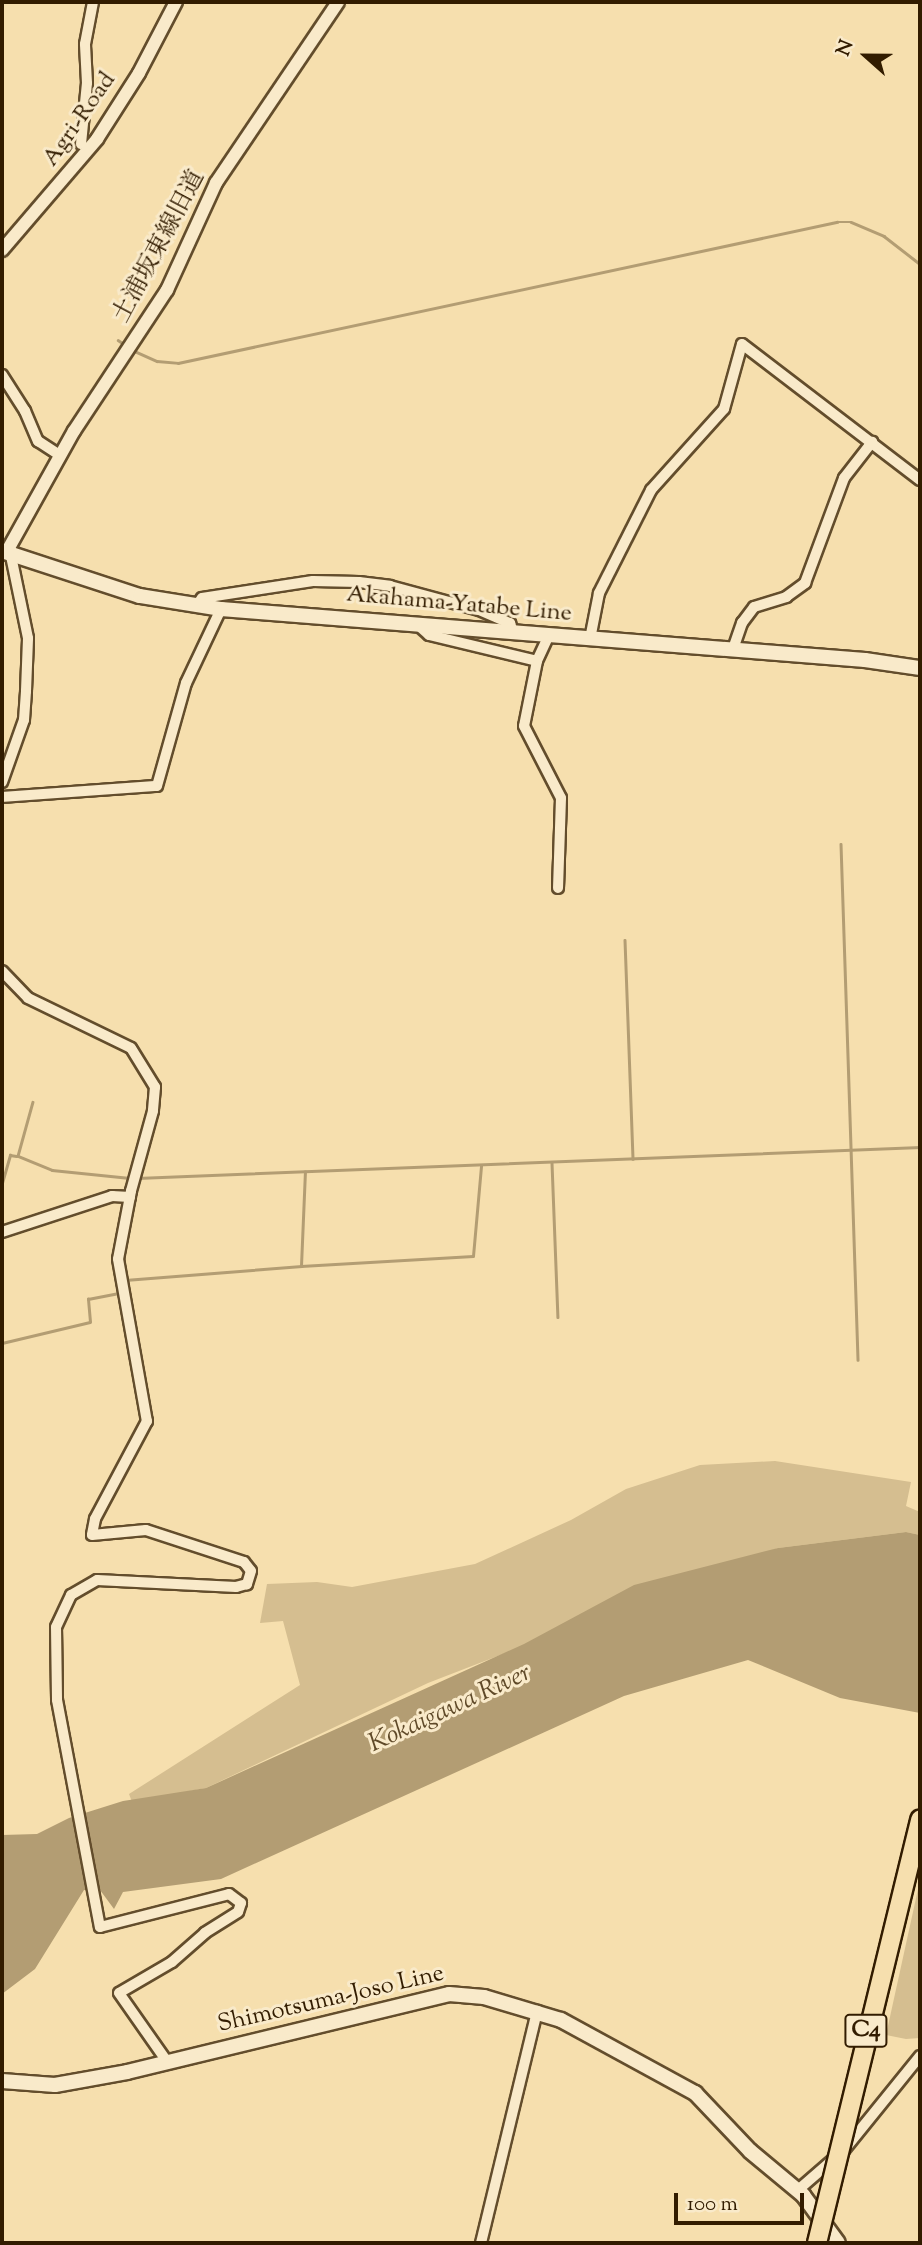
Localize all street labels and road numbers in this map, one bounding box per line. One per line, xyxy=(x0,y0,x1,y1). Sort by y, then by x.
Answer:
street label: Agri-Road xyxy=(37,67,123,173)
street label: 土浦坂東線旧道 xyxy=(108,166,212,328)
street label: Akahama-Yatabe Line xyxy=(345,581,573,629)
street label: Shimotsuma-Joso Line xyxy=(215,1960,447,2040)
road number: C4 xyxy=(843,2012,889,2050)

